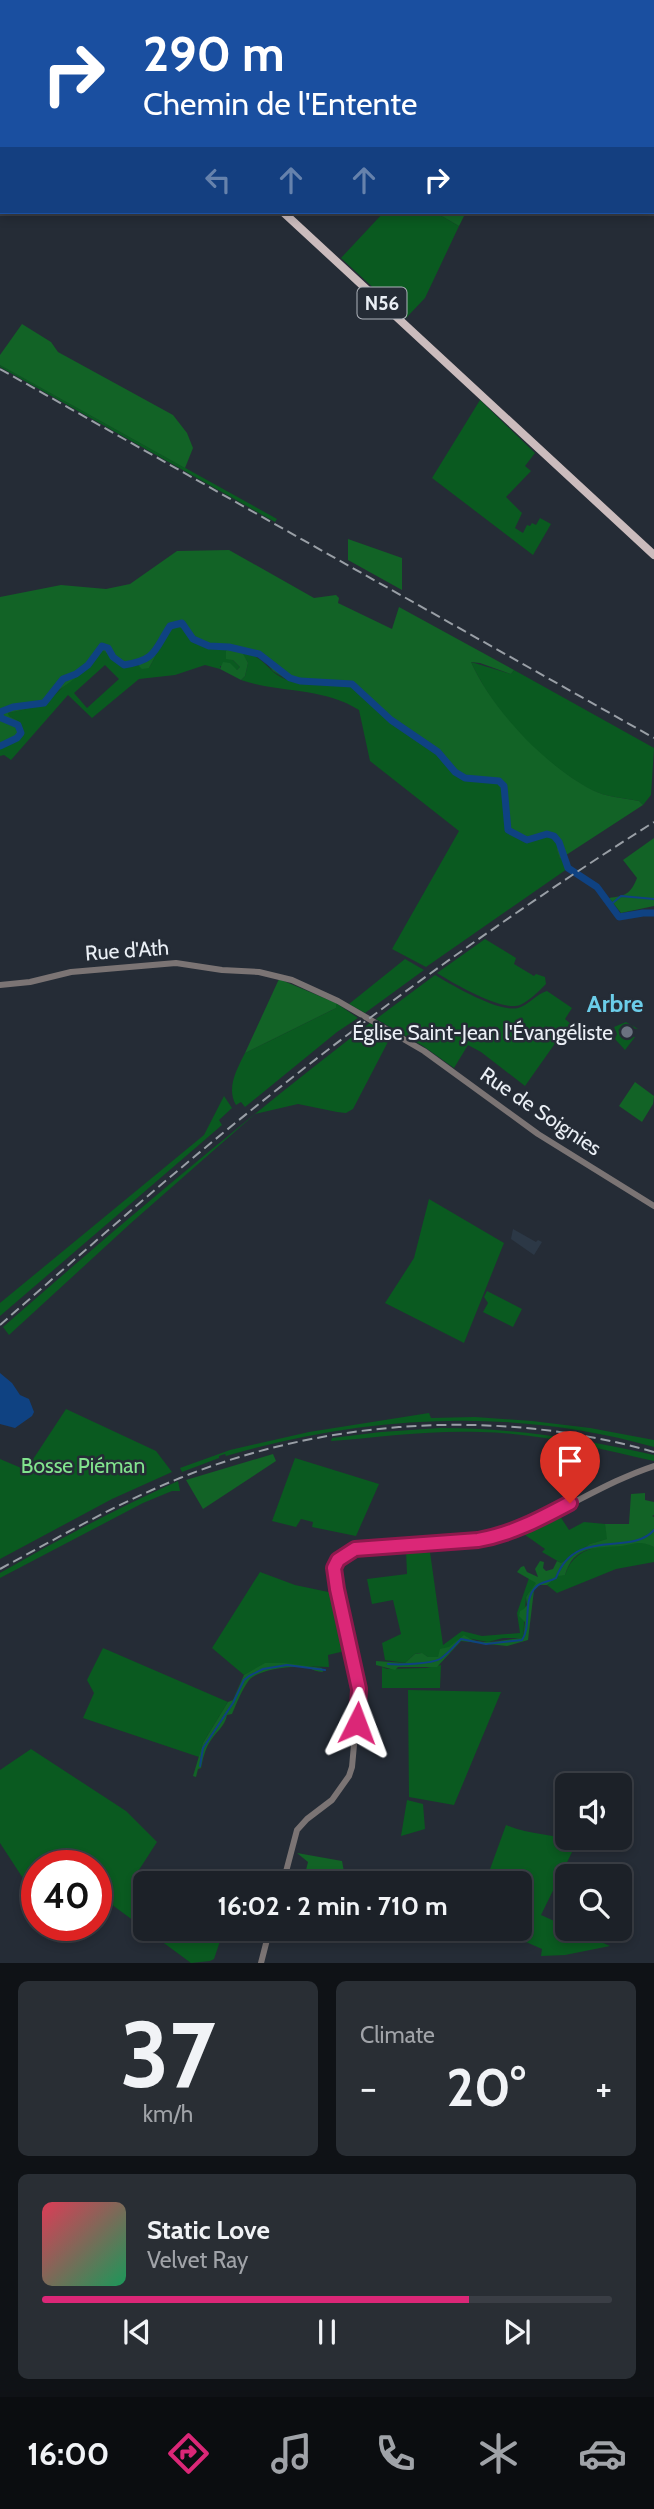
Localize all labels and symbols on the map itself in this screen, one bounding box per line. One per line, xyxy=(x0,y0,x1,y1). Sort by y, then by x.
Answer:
road number: N56 xyxy=(358,288,406,318)
street label: Rue d'Ath xyxy=(84,935,170,965)
district label: Arbre xyxy=(587,989,643,1018)
place label: Église Saint-Jean l'Évangéliste xyxy=(352,1020,613,1045)
marker: Église Saint-Jean l'Évangéliste xyxy=(619,1024,635,1040)
street label: Rue de Soignies xyxy=(476,1061,606,1161)
pin xyxy=(540,1431,600,1503)
park label: Bosse Piéman xyxy=(21,1453,145,1478)
position arrow xyxy=(320,1686,394,1760)
speed limit sign: 40 xyxy=(21,1850,112,1941)

